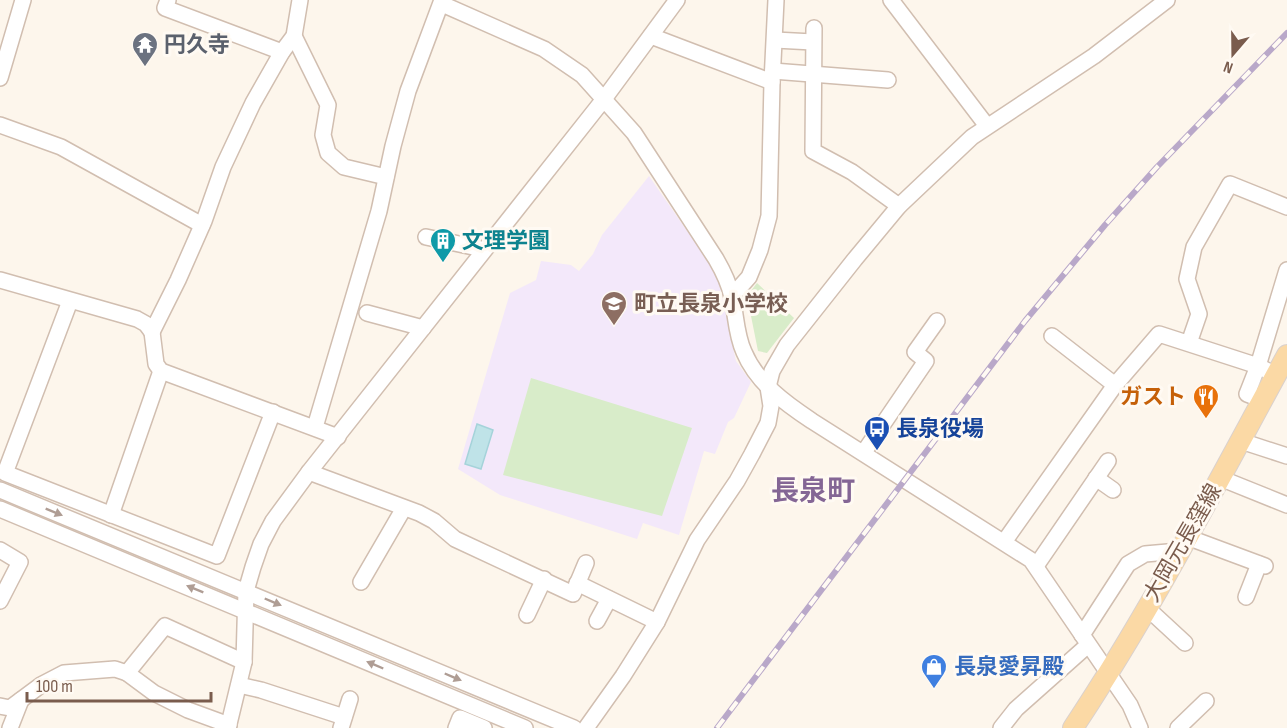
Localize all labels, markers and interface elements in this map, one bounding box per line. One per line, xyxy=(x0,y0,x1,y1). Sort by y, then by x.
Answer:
north arrow xyxy=(1203,24,1263,84)
temple icon: 円久寺 xyxy=(130,30,160,68)
place label: 円久寺 xyxy=(164,32,230,59)
text: N xyxy=(1221,56,1236,77)
building icon: 文理学園 xyxy=(428,226,458,264)
place label: 文理学園 xyxy=(462,228,550,255)
school or university icon: 町立長泉小学校 xyxy=(599,289,629,327)
place label: 町立長泉小学校 xyxy=(634,291,788,318)
restaurant icon: ガスト xyxy=(1191,382,1221,420)
place label: ガスト xyxy=(1120,384,1186,411)
bus stop icon: 長泉役場 xyxy=(862,414,892,452)
place label: 長泉役場 xyxy=(896,416,984,443)
district label: 長泉町 xyxy=(771,475,855,508)
street label: 大岡元長窪線 xyxy=(1138,479,1228,607)
one-way arrow xyxy=(45,508,63,517)
one-way arrow xyxy=(185,584,203,594)
one-way arrow xyxy=(265,597,283,607)
shop icon: 長泉愛昇殿 xyxy=(919,652,949,690)
place label: 長泉愛昇殿 xyxy=(954,654,1064,681)
one-way arrow xyxy=(365,660,383,670)
scale bar xyxy=(27,665,212,703)
one-way arrow xyxy=(445,672,463,682)
text: 100 m xyxy=(36,676,73,697)

